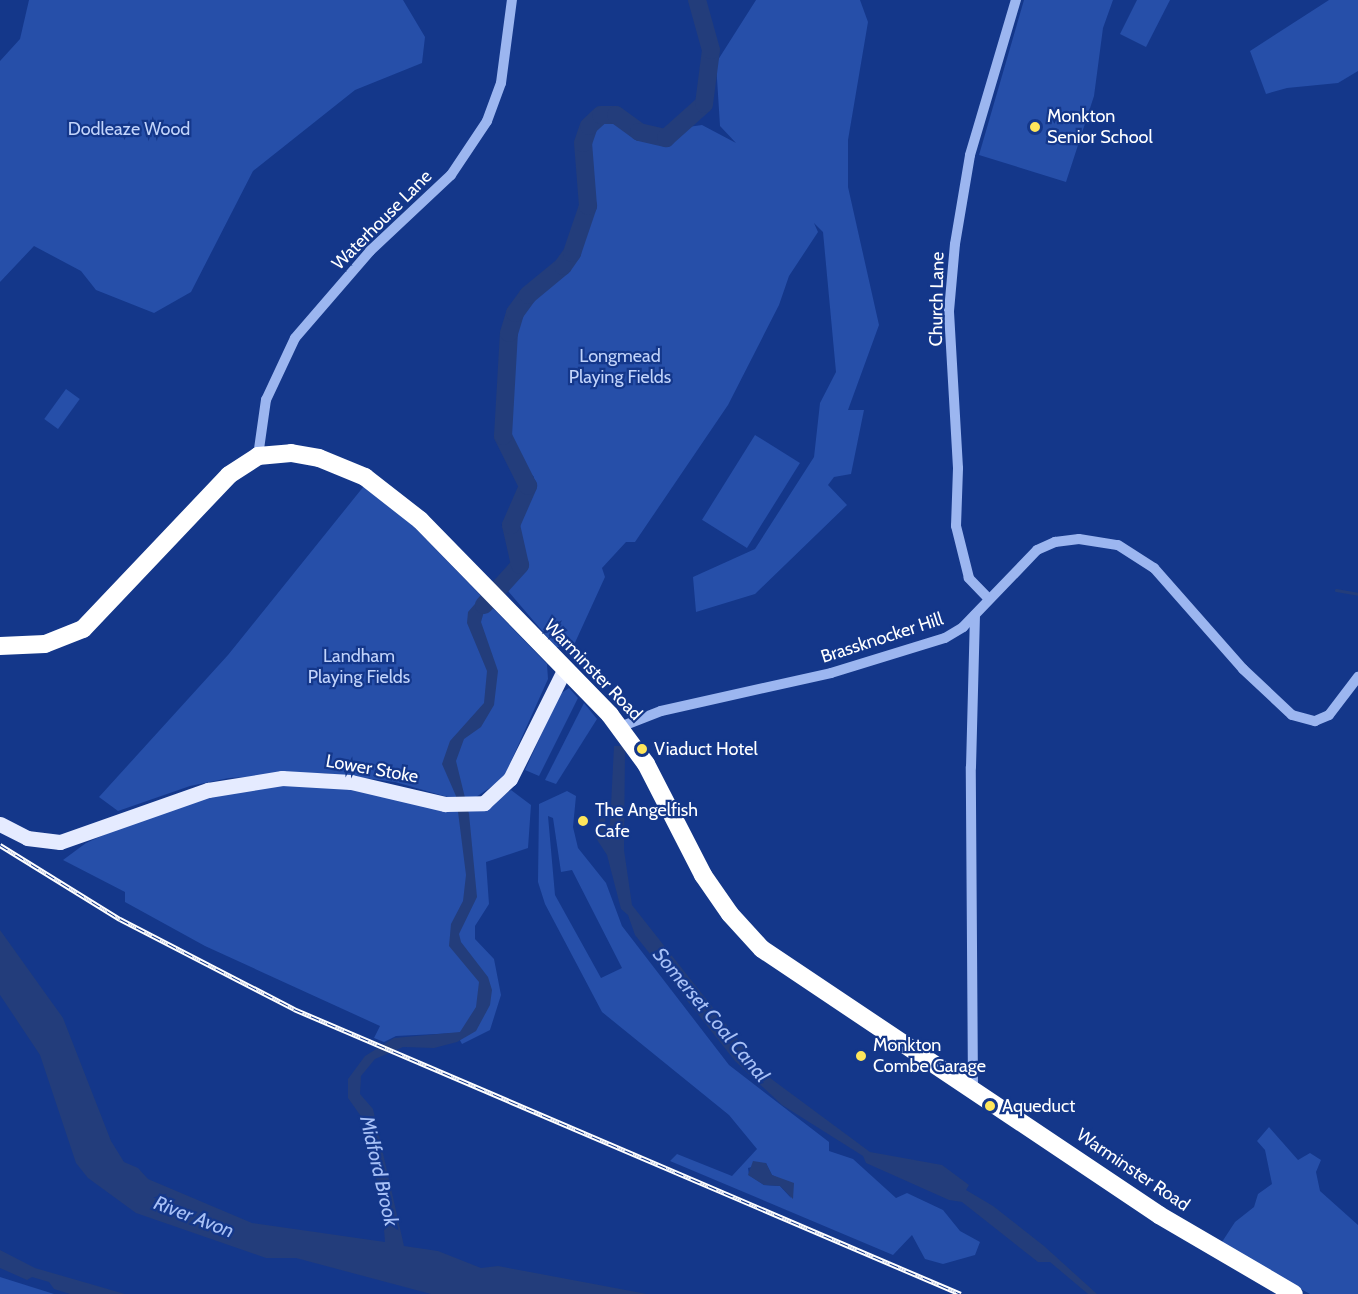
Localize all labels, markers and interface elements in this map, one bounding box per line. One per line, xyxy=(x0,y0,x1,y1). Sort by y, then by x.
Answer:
place label: Monkton Senior School xyxy=(1047,106,1153,148)
park label: Dodleaze Wood xyxy=(68,118,190,140)
marker: Monkton Senior School xyxy=(1028,120,1042,134)
street label: Waterhouse Lane xyxy=(328,166,436,274)
street label: Church Lane xyxy=(925,251,949,347)
park label: Longmead Playing Fields xyxy=(569,346,671,388)
street label: Brassknocker Hill xyxy=(818,608,946,668)
street label: Warminster Road xyxy=(539,615,647,725)
park label: Landham Playing Fields xyxy=(308,646,410,688)
place label: Viaduct Hotel xyxy=(654,738,758,760)
marker: Viaduct Hotel xyxy=(635,742,649,756)
street label: Lower Stoke xyxy=(324,750,420,788)
place label: The Angelfish Cafe xyxy=(595,800,698,842)
marker: The Angelfish Cafe xyxy=(576,814,590,828)
water label: Somerset Coal Canal xyxy=(648,943,774,1087)
place label: Monkton Combe Garage xyxy=(873,1035,986,1078)
marker: Monkton Combe Garage xyxy=(854,1049,868,1063)
place label: Aqueduct xyxy=(1002,1095,1075,1117)
marker: Aqueduct xyxy=(983,1099,997,1113)
water label: Midford Brook xyxy=(355,1114,403,1228)
street label: Warminster Road xyxy=(1072,1124,1194,1216)
water label: River Avon xyxy=(151,1191,237,1243)

